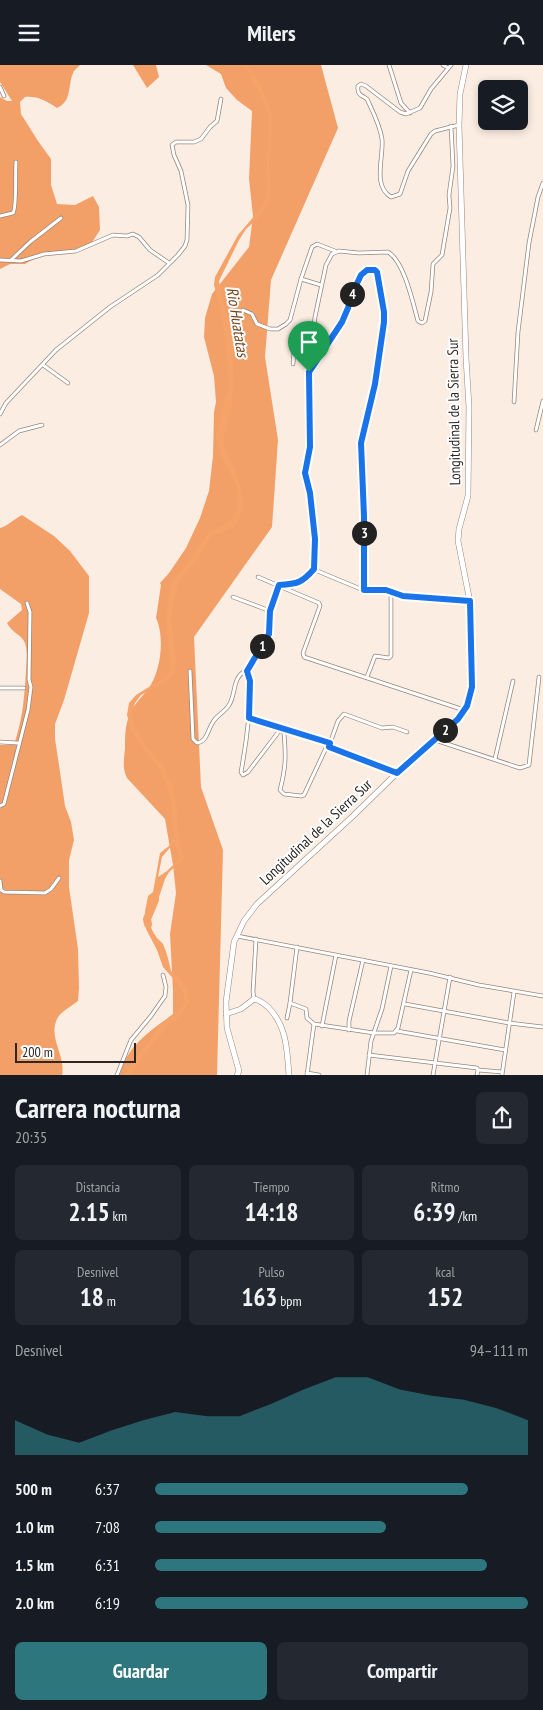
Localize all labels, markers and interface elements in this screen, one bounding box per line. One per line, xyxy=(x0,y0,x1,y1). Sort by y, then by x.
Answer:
icon: menu xyxy=(15,19,43,47)
text: Milers xyxy=(247,19,296,47)
icon: person xyxy=(500,19,528,47)
map controls xyxy=(478,80,528,130)
button: layers xyxy=(478,80,528,130)
pin: 4 xyxy=(340,281,364,307)
text: 4 xyxy=(349,285,356,303)
water label: Rio Huatatas xyxy=(223,286,254,360)
pin xyxy=(288,321,330,372)
icon: arrive xyxy=(295,328,323,356)
street label: Longitudinal de la Sierra Sur xyxy=(443,338,464,486)
pin: 3 xyxy=(352,521,376,545)
text: 3 xyxy=(361,524,368,542)
pin: 1 xyxy=(250,633,274,659)
text: 1 xyxy=(259,637,266,655)
pin: 2 xyxy=(432,717,458,743)
text: 2 xyxy=(442,721,449,739)
street label: Longitudinal de la Sierra Sur xyxy=(255,774,376,889)
scale bar xyxy=(15,1040,136,1063)
text: 200 m xyxy=(22,1043,53,1061)
text: Carrera nocturna xyxy=(15,1089,181,1126)
button: share xyxy=(476,1092,528,1144)
text: 20:35 xyxy=(15,1127,47,1147)
text: Distancia xyxy=(76,1178,120,1196)
text: Tiempo xyxy=(253,1178,290,1196)
text: Ritmo xyxy=(431,1178,460,1196)
text: 2.15 xyxy=(68,1196,110,1228)
text: 14:18 xyxy=(244,1196,299,1228)
text: 6:39 xyxy=(413,1196,455,1228)
text: km xyxy=(110,1207,127,1225)
text: /km xyxy=(455,1207,477,1225)
text: Desnivel xyxy=(77,1263,119,1281)
text: Pulso xyxy=(258,1263,285,1281)
text: kcal xyxy=(436,1263,455,1281)
text: 18 xyxy=(80,1281,104,1313)
text: 163 xyxy=(241,1281,277,1313)
text: 152 xyxy=(427,1281,463,1313)
text: m xyxy=(104,1292,116,1310)
text: bpm xyxy=(277,1292,302,1310)
text: Desnivel xyxy=(15,1340,62,1360)
text: 94–111 m xyxy=(470,1340,528,1360)
text: 500 m xyxy=(15,1479,52,1499)
text: 6:37 xyxy=(95,1479,120,1499)
text: 1.0 km xyxy=(15,1517,54,1537)
text: 7:08 xyxy=(95,1517,120,1537)
text: 1.5 km xyxy=(15,1555,54,1575)
text: 6:31 xyxy=(95,1555,120,1575)
text: 2.0 km xyxy=(15,1593,54,1613)
text: 6:19 xyxy=(95,1593,120,1613)
button: Guardar xyxy=(15,1642,267,1700)
button: Compartir xyxy=(277,1642,528,1700)

